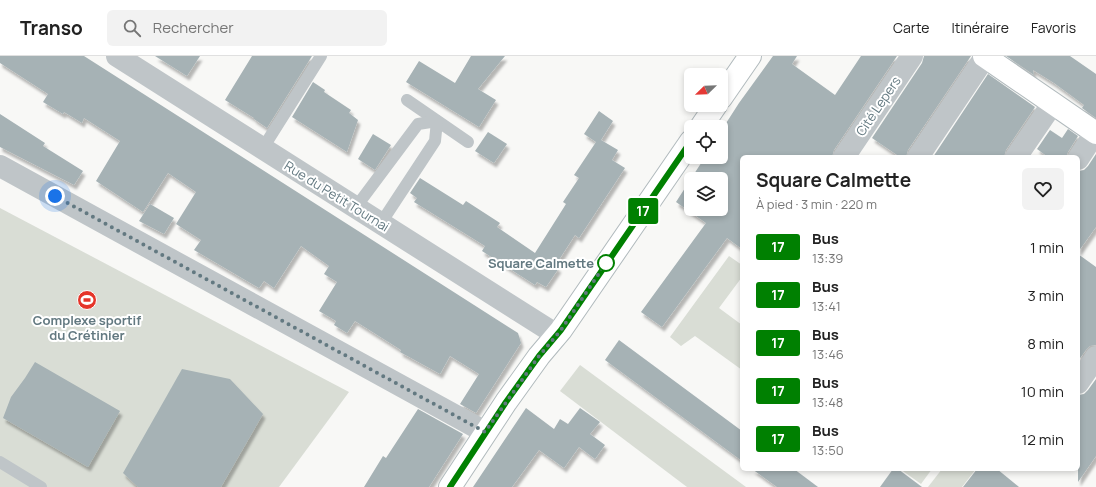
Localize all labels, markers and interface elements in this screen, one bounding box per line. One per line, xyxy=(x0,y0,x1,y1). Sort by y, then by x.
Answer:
search box xyxy=(107,10,387,46)
text: Transo xyxy=(20,15,83,41)
icon: search xyxy=(121,17,143,39)
text: Rechercher xyxy=(153,17,234,38)
text: Carte xyxy=(893,18,929,37)
text: Itinéraire xyxy=(951,18,1009,37)
text: Favoris xyxy=(1031,18,1076,37)
north arrow xyxy=(684,68,728,112)
map controls xyxy=(684,68,728,216)
street label: Cité Lepers xyxy=(851,72,905,139)
button: locate xyxy=(684,120,728,164)
street label: Rue du Petit Tournai xyxy=(281,156,393,236)
text: Square Calmette xyxy=(756,167,911,193)
button: heart xyxy=(1022,168,1064,210)
button: layers xyxy=(684,172,728,216)
your location xyxy=(45,186,65,206)
text: À pied · 3 min · 220 m xyxy=(756,195,877,213)
line badge: 17 xyxy=(625,198,661,224)
text: 17 xyxy=(636,201,650,220)
text: Bus xyxy=(812,228,839,249)
text: 17 xyxy=(771,237,785,256)
text: 1 min xyxy=(1030,237,1064,258)
text: 13:39 xyxy=(812,249,843,267)
place label: Square Calmette xyxy=(488,254,594,272)
marker: Square Calmette xyxy=(597,254,615,272)
text: Bus xyxy=(812,276,839,297)
text: 17 xyxy=(771,285,785,304)
text: 3 min xyxy=(1028,285,1064,306)
sports icon: Complexe sportif du Crétinier xyxy=(76,289,98,311)
text: 13:41 xyxy=(812,297,841,315)
place label: Complexe sportif du Crétinier xyxy=(33,311,141,344)
text: Bus xyxy=(812,324,839,345)
text: 17 xyxy=(771,333,785,352)
text: 8 min xyxy=(1027,333,1064,354)
text: 13:46 xyxy=(812,345,844,363)
text: Bus xyxy=(812,372,839,393)
text: 17 xyxy=(771,381,785,400)
text: 10 min xyxy=(1021,381,1064,402)
text: 13:48 xyxy=(812,393,843,411)
text: Bus xyxy=(812,420,839,441)
text: 17 xyxy=(771,429,785,448)
text: 12 min xyxy=(1021,429,1064,450)
text: 13:50 xyxy=(812,441,844,459)

